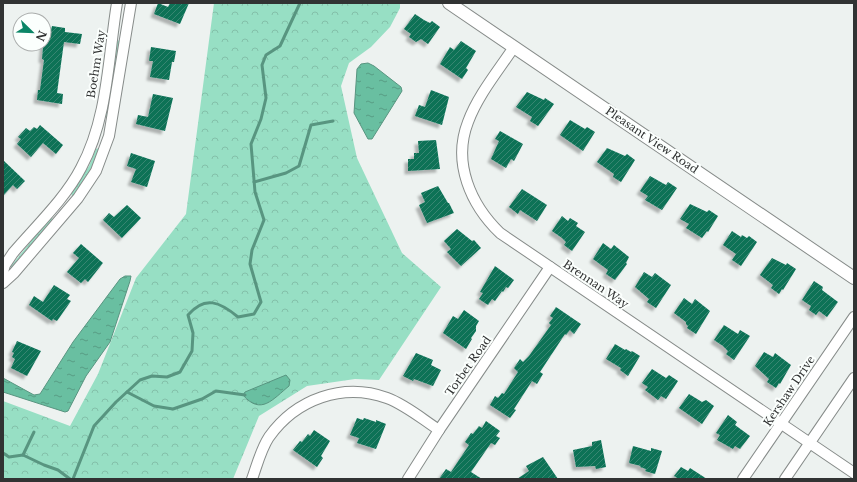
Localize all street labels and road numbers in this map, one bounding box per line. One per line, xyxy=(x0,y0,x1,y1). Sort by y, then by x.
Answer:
street label: Boehm Way xyxy=(84,29,108,99)
street label: Pleasant View Road xyxy=(603,104,702,177)
street label: Brennan Way xyxy=(560,257,632,311)
street label: Torbet Road xyxy=(442,333,494,399)
street label: Kershaw Drive xyxy=(760,353,818,429)

